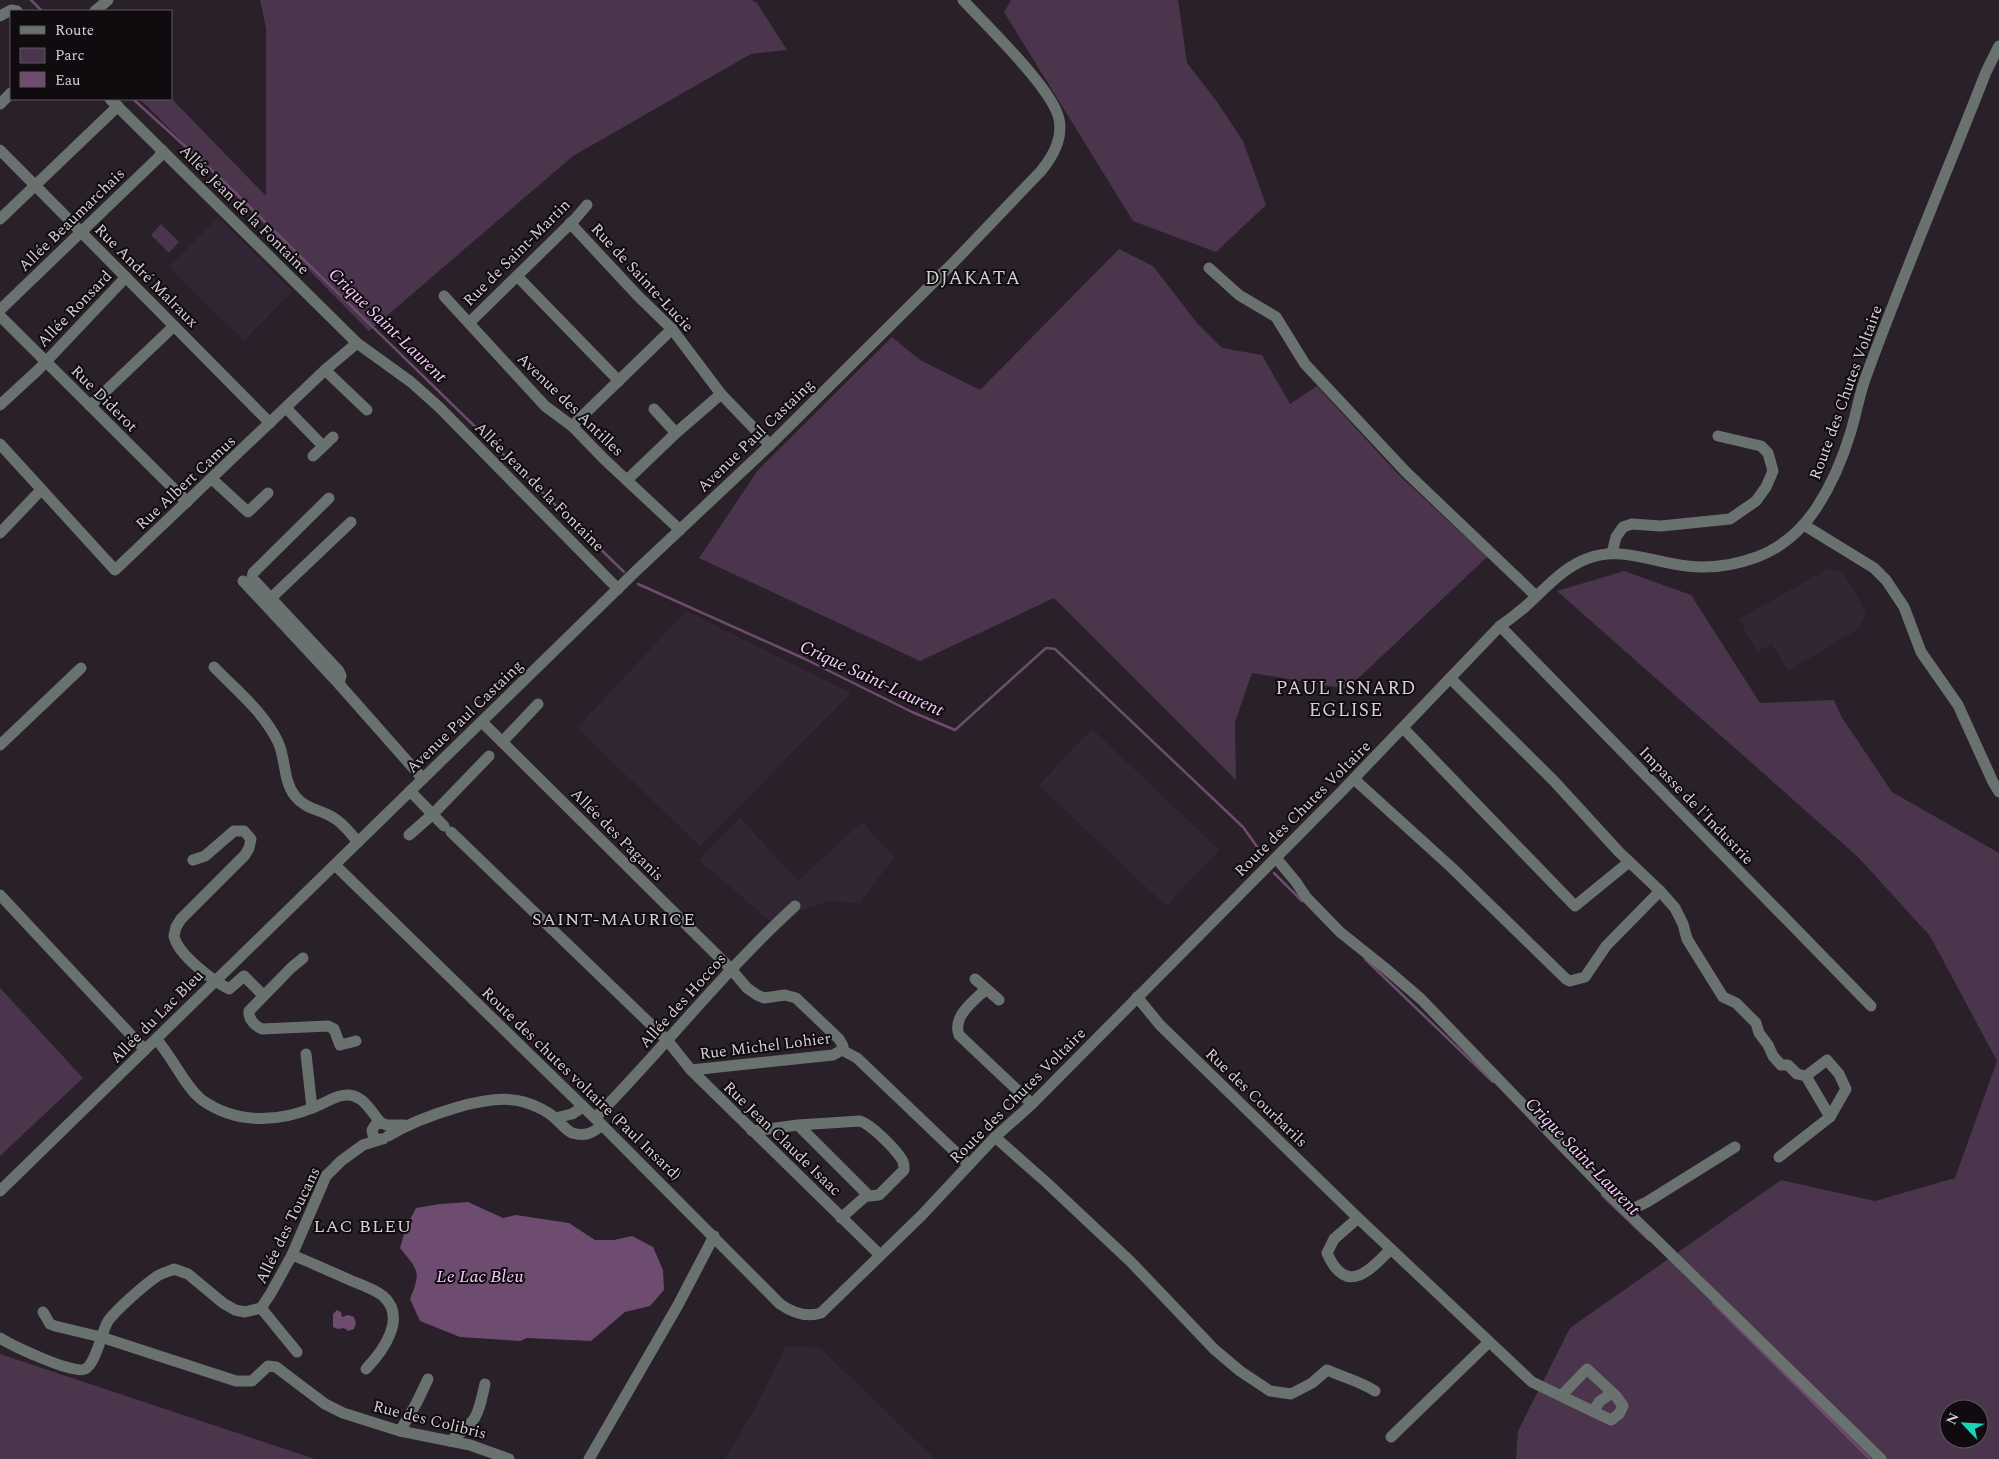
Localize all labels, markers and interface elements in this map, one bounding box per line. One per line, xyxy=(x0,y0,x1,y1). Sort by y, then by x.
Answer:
legend xyxy=(10,10,172,100)
text: Route xyxy=(55,19,94,42)
text: Parc xyxy=(55,44,85,67)
text: Eau xyxy=(55,69,81,92)
street label: Allée Jean de la Fontaine xyxy=(174,139,315,280)
street label: Allée Beaumarchais xyxy=(13,162,131,277)
street label: Rue de Saint-Martin xyxy=(457,193,576,312)
street label: Rue André Malraux xyxy=(89,218,204,333)
street label: Rue de Sainte-Lucie xyxy=(585,218,699,338)
water label: Crique Saint-Laurent xyxy=(322,262,453,389)
district label: DJAKATA xyxy=(925,264,1021,293)
street label: Allée Ronsard xyxy=(32,265,118,353)
street label: Route des Chutes Voltaire xyxy=(1803,302,1889,483)
street label: Avenue des Antilles xyxy=(511,347,629,462)
street label: Rue Diderot xyxy=(65,360,143,438)
street label: Avenue Paul Castaing xyxy=(692,373,820,498)
street label: Allée Jean de la Fontaine xyxy=(469,416,610,557)
street label: Rue Albert Camus xyxy=(130,430,241,536)
water label: Crique Saint-Laurent xyxy=(795,633,948,724)
street label: Avenue Paul Castaing xyxy=(401,654,529,779)
district label: PAUL ISNARD EGLISE xyxy=(1276,674,1416,725)
street label: Route des Chutes Voltaire xyxy=(1229,735,1376,882)
street label: Impasse de l'Industrie xyxy=(1633,741,1759,870)
street label: Allée des Paganis xyxy=(565,783,669,887)
district label: SAINT-MAURICE xyxy=(532,906,696,933)
street label: Allée des Hoccos xyxy=(633,948,732,1054)
street label: Allée du Lac Bleu xyxy=(104,964,209,1069)
street label: Route des chutes voltaire (Paul Insard) xyxy=(476,981,687,1186)
street label: Route des Chutes Voltaire xyxy=(944,1022,1091,1169)
street label: Rue Michel Lohier xyxy=(698,1026,832,1066)
street label: Rue des Courbarils xyxy=(1200,1042,1313,1153)
street label: Rue Jean Claude Isaac xyxy=(718,1076,847,1202)
water label: Crique Saint-Laurent xyxy=(1519,1091,1647,1222)
street label: Allée des Toucans xyxy=(249,1163,327,1288)
district label: LAC BLEU xyxy=(314,1213,412,1240)
water label: Le Lac Bleu xyxy=(436,1263,524,1290)
street label: Rue des Colibris xyxy=(371,1394,489,1446)
north arrow xyxy=(1939,1399,1989,1449)
text: N xyxy=(1941,1409,1965,1428)

